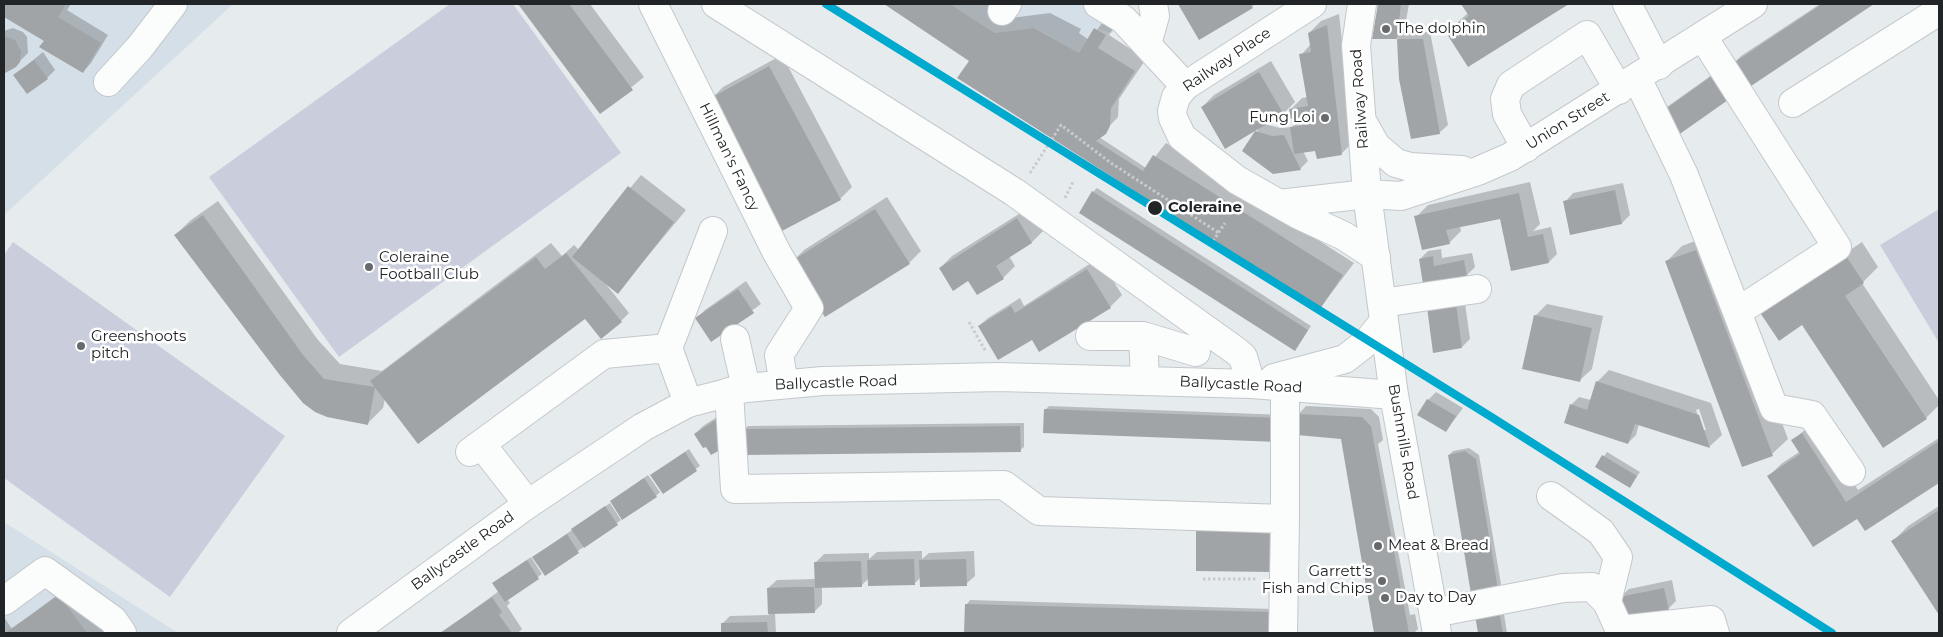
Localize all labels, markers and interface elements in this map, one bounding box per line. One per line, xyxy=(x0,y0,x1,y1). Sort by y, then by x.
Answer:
place label: The dolphin xyxy=(1396,20,1486,38)
marker: The dolphin xyxy=(1380,23,1392,35)
street label: Railway Place xyxy=(1180,24,1274,96)
street label: Railway Road xyxy=(1348,48,1372,150)
street label: Union Street xyxy=(1523,88,1613,154)
street label: Hillman's Fancy xyxy=(695,100,763,214)
place label: Fung Loi xyxy=(1249,109,1315,127)
marker: Fung Loi xyxy=(1319,112,1331,124)
marker: Coleraine xyxy=(1146,199,1164,217)
place label: Coleraine xyxy=(1168,199,1242,217)
place label: Coleraine Football Club xyxy=(379,249,479,284)
marker: Coleraine Football Club xyxy=(363,261,375,273)
place label: Greenshoots pitch xyxy=(91,328,186,363)
marker: Greenshoots pitch xyxy=(75,340,87,352)
street label: Ballycastle Road xyxy=(774,372,898,394)
street label: Ballycastle Road xyxy=(1179,373,1303,397)
street label: Bushmills Road xyxy=(1384,383,1422,501)
street label: Ballycastle Road xyxy=(408,508,518,594)
place label: Meat & Bread xyxy=(1388,537,1489,555)
marker: Meat & Bread xyxy=(1372,540,1384,552)
place label: Garrett's Fish and Chips xyxy=(1262,563,1372,598)
marker: Garrett's Fish and Chips xyxy=(1376,575,1388,587)
place label: Day to Day xyxy=(1395,589,1476,607)
marker: Day to Day xyxy=(1379,592,1391,604)

